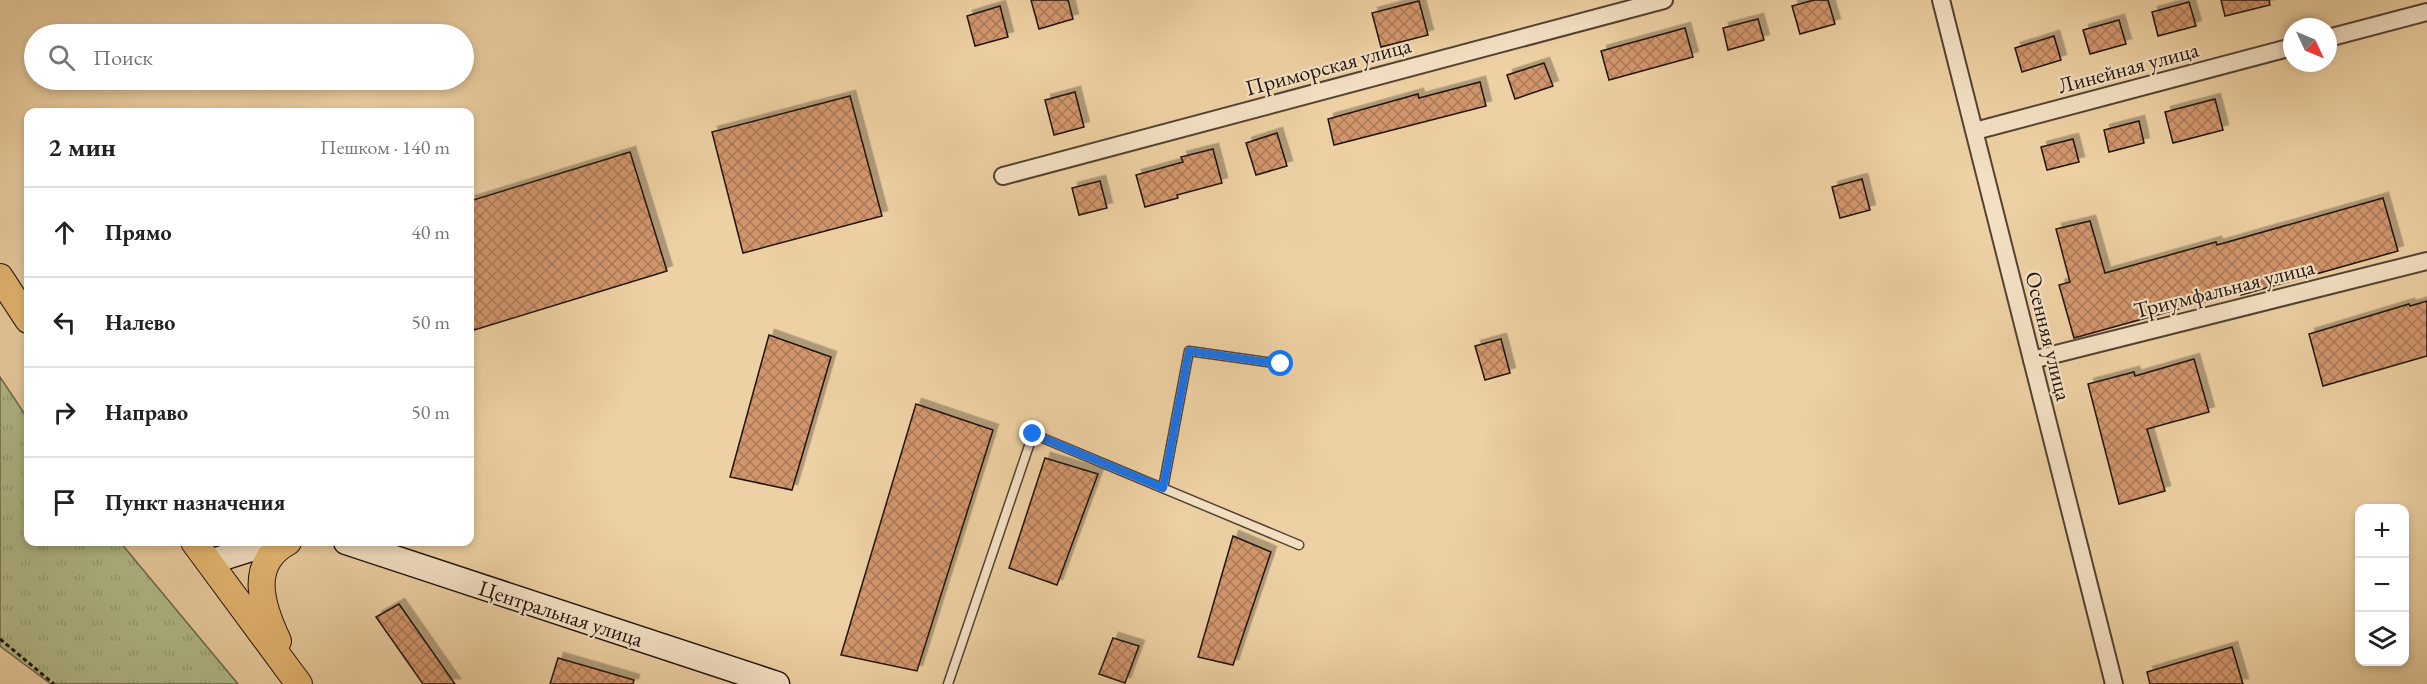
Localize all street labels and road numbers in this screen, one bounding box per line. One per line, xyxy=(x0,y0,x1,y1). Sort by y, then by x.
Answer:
street label: Приморская улица xyxy=(1242,30,1414,103)
street label: Линейная улица xyxy=(2054,35,2202,100)
street label: Триумфальная улица xyxy=(2131,252,2318,325)
street label: Осенняя улица xyxy=(2018,268,2079,404)
street label: Центральная улица xyxy=(475,573,647,654)

